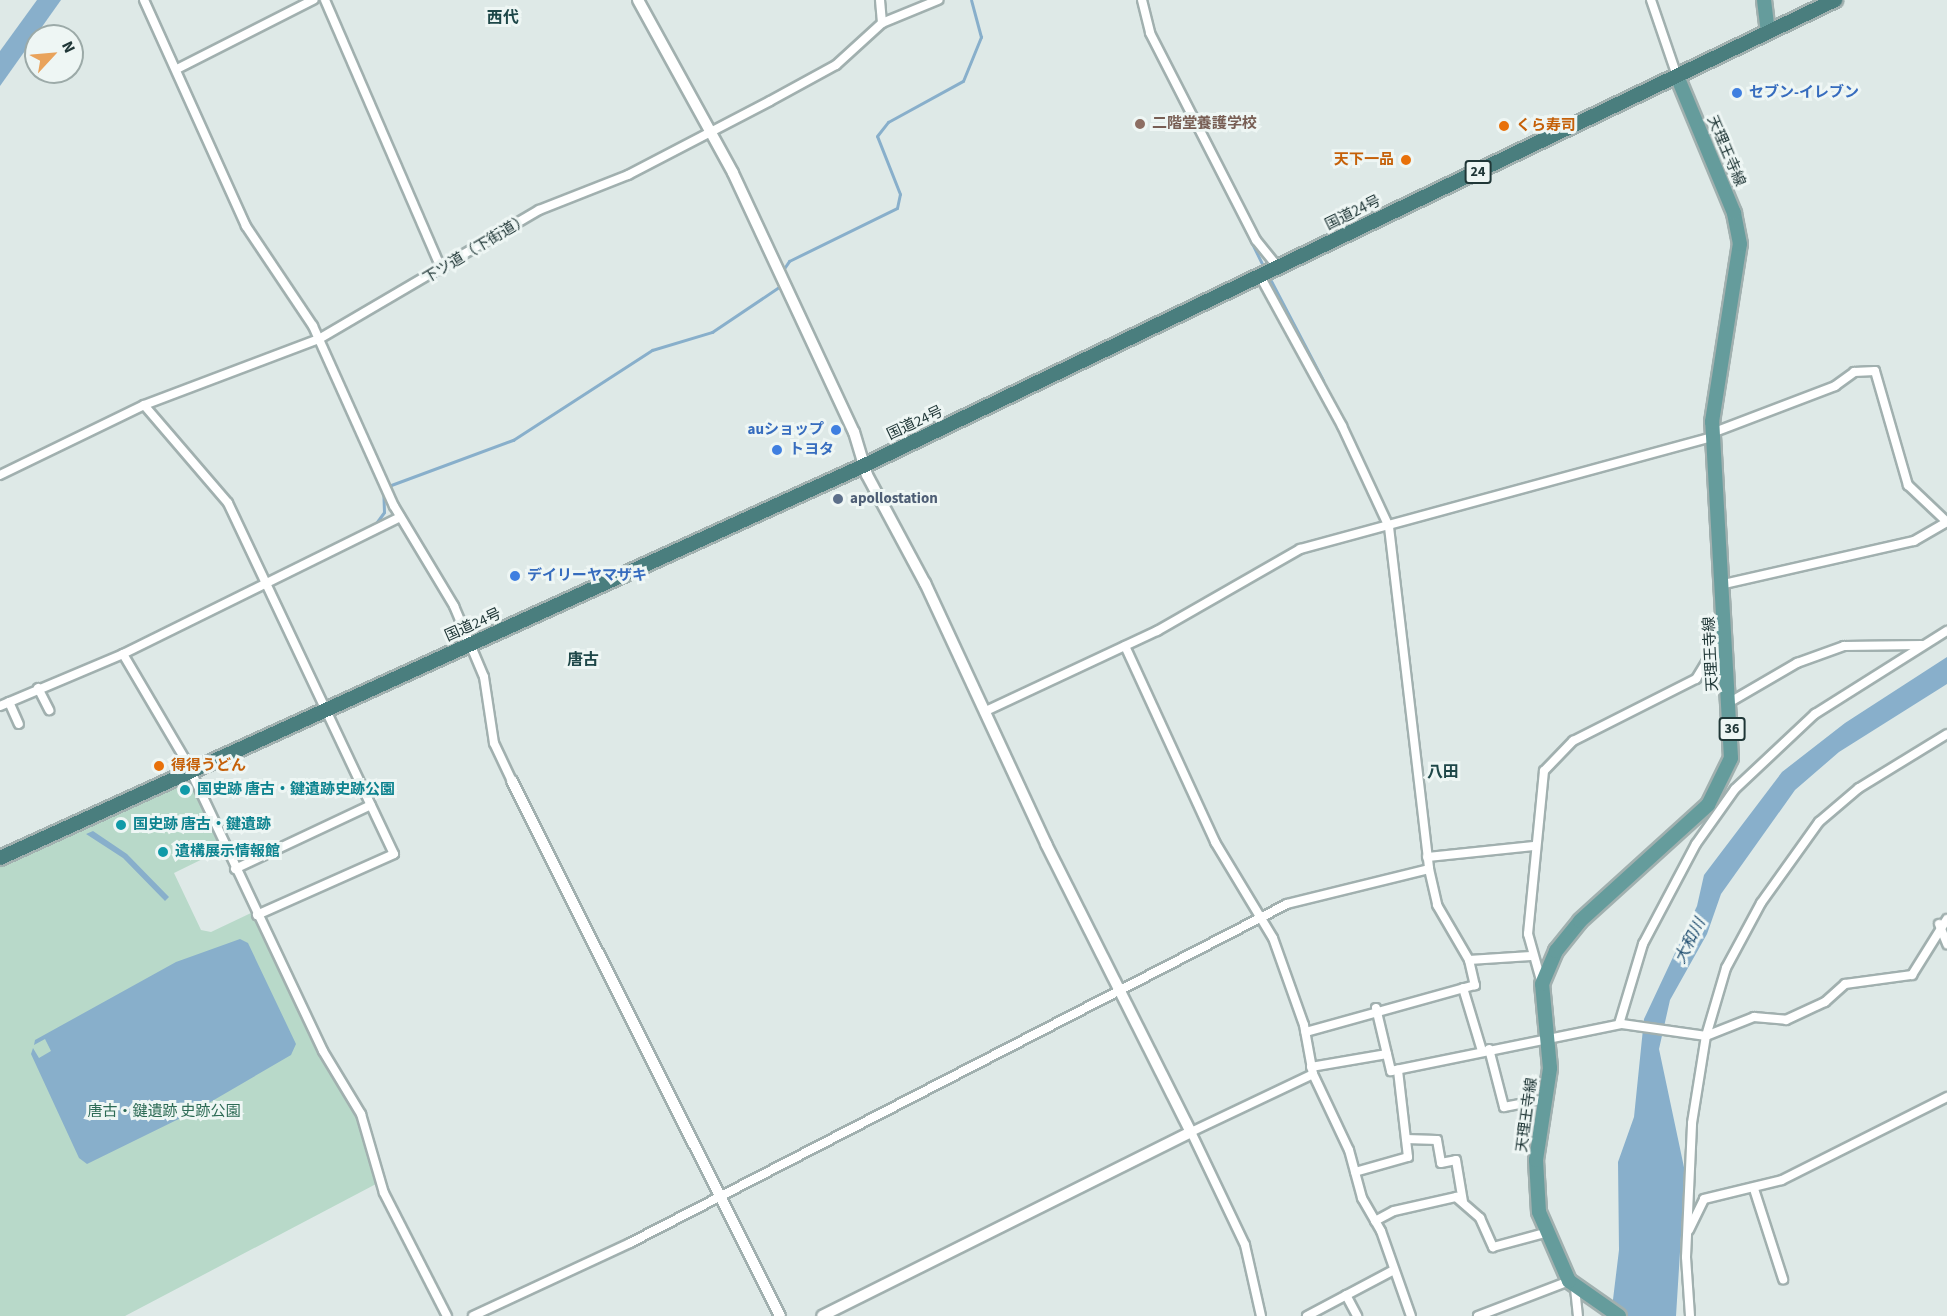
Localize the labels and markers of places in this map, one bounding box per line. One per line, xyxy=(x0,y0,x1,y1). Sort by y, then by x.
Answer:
place label: セブン-イレブン xyxy=(1749,84,1859,102)
marker: セブン-イレブン xyxy=(1730,86,1744,100)
place label: 二階堂養護学校 xyxy=(1152,115,1257,133)
marker: 二階堂養護学校 xyxy=(1133,117,1147,131)
place label: くら寿司 xyxy=(1516,117,1576,135)
marker: くら寿司 xyxy=(1497,119,1511,133)
place label: 天下一品 xyxy=(1334,151,1394,169)
marker: 天下一品 xyxy=(1399,153,1413,167)
place label: auショップ xyxy=(748,421,824,439)
marker: auショップ xyxy=(829,423,843,437)
place label: トヨタ xyxy=(789,441,834,459)
marker: トヨタ xyxy=(770,443,784,457)
place label: apollostation xyxy=(850,490,938,508)
marker: apollostation xyxy=(831,492,845,506)
place label: デイリーヤマザキ xyxy=(527,567,647,585)
marker: デイリーヤマザキ xyxy=(508,569,522,583)
place label: 得得うどん xyxy=(171,757,246,775)
marker: 得得うどん xyxy=(152,759,166,773)
place label: 国史跡 唐古・鍵遺跡史跡公園 xyxy=(197,781,395,799)
marker: 国史跡 唐古・鍵遺跡史跡公園 xyxy=(178,783,192,797)
place label: 国史跡 唐古・鍵遺跡 xyxy=(133,816,271,834)
marker: 国史跡 唐古・鍵遺跡 xyxy=(114,818,128,832)
place label: 遺構展示情報館 xyxy=(175,843,280,861)
marker: 遺構展示情報館 xyxy=(156,845,170,859)

